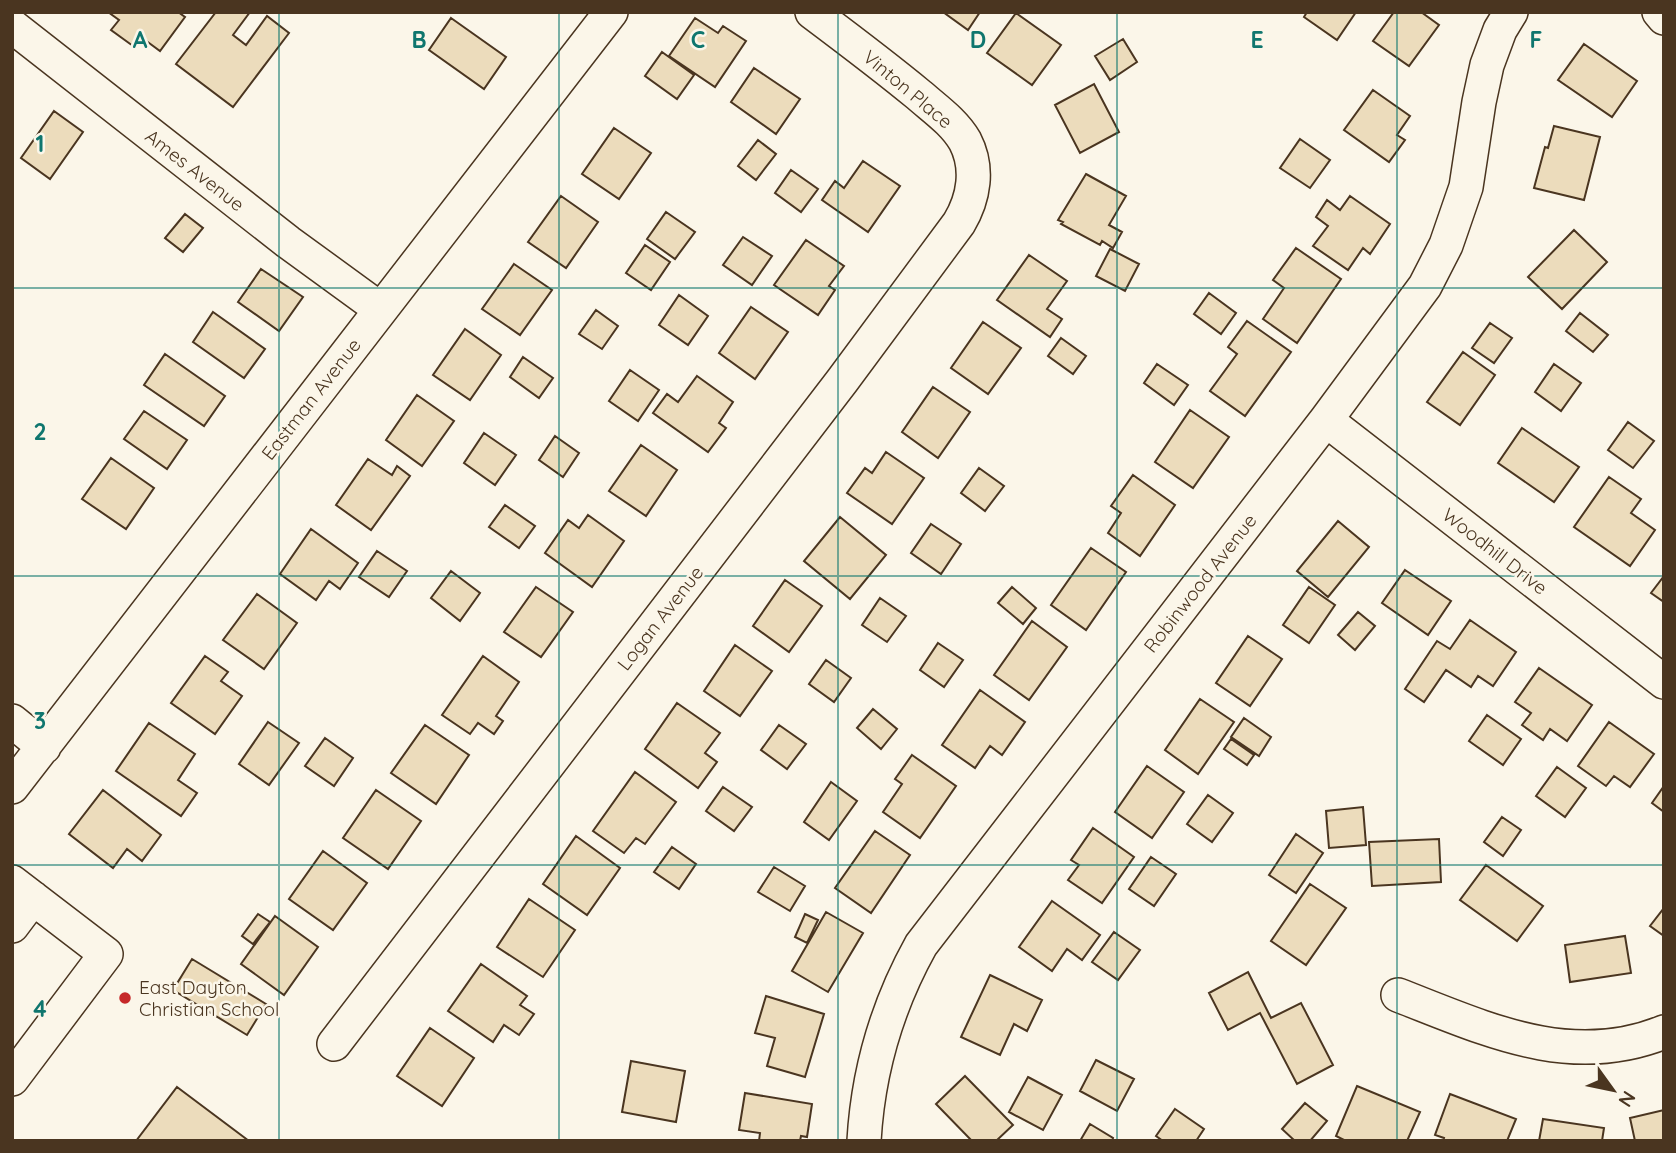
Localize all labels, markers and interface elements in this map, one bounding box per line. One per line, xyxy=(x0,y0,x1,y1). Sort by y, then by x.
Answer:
text: A xyxy=(133,25,148,54)
text: B xyxy=(411,25,427,54)
text: C xyxy=(691,25,705,54)
text: D xyxy=(970,25,986,54)
text: E xyxy=(1250,25,1264,54)
text: F xyxy=(1530,25,1542,54)
street label: Vinton Place xyxy=(858,45,958,133)
street label: Ames Avenue xyxy=(141,124,249,216)
text: 1 xyxy=(36,129,44,158)
street label: Eastman Avenue xyxy=(256,333,366,465)
text: 2 xyxy=(33,417,47,446)
street label: Woodhill Drive xyxy=(1438,502,1552,600)
street label: Robinwood Avenue xyxy=(1138,509,1262,657)
street label: Logan Avenue xyxy=(612,561,708,675)
text: 3 xyxy=(34,706,46,735)
place label: East Dayton Christian School xyxy=(139,975,279,1021)
marker: East Dayton Christian School xyxy=(117,990,133,1006)
text: 4 xyxy=(33,994,47,1023)
north arrow xyxy=(1578,1055,1648,1125)
text: N xyxy=(1613,1087,1641,1112)

